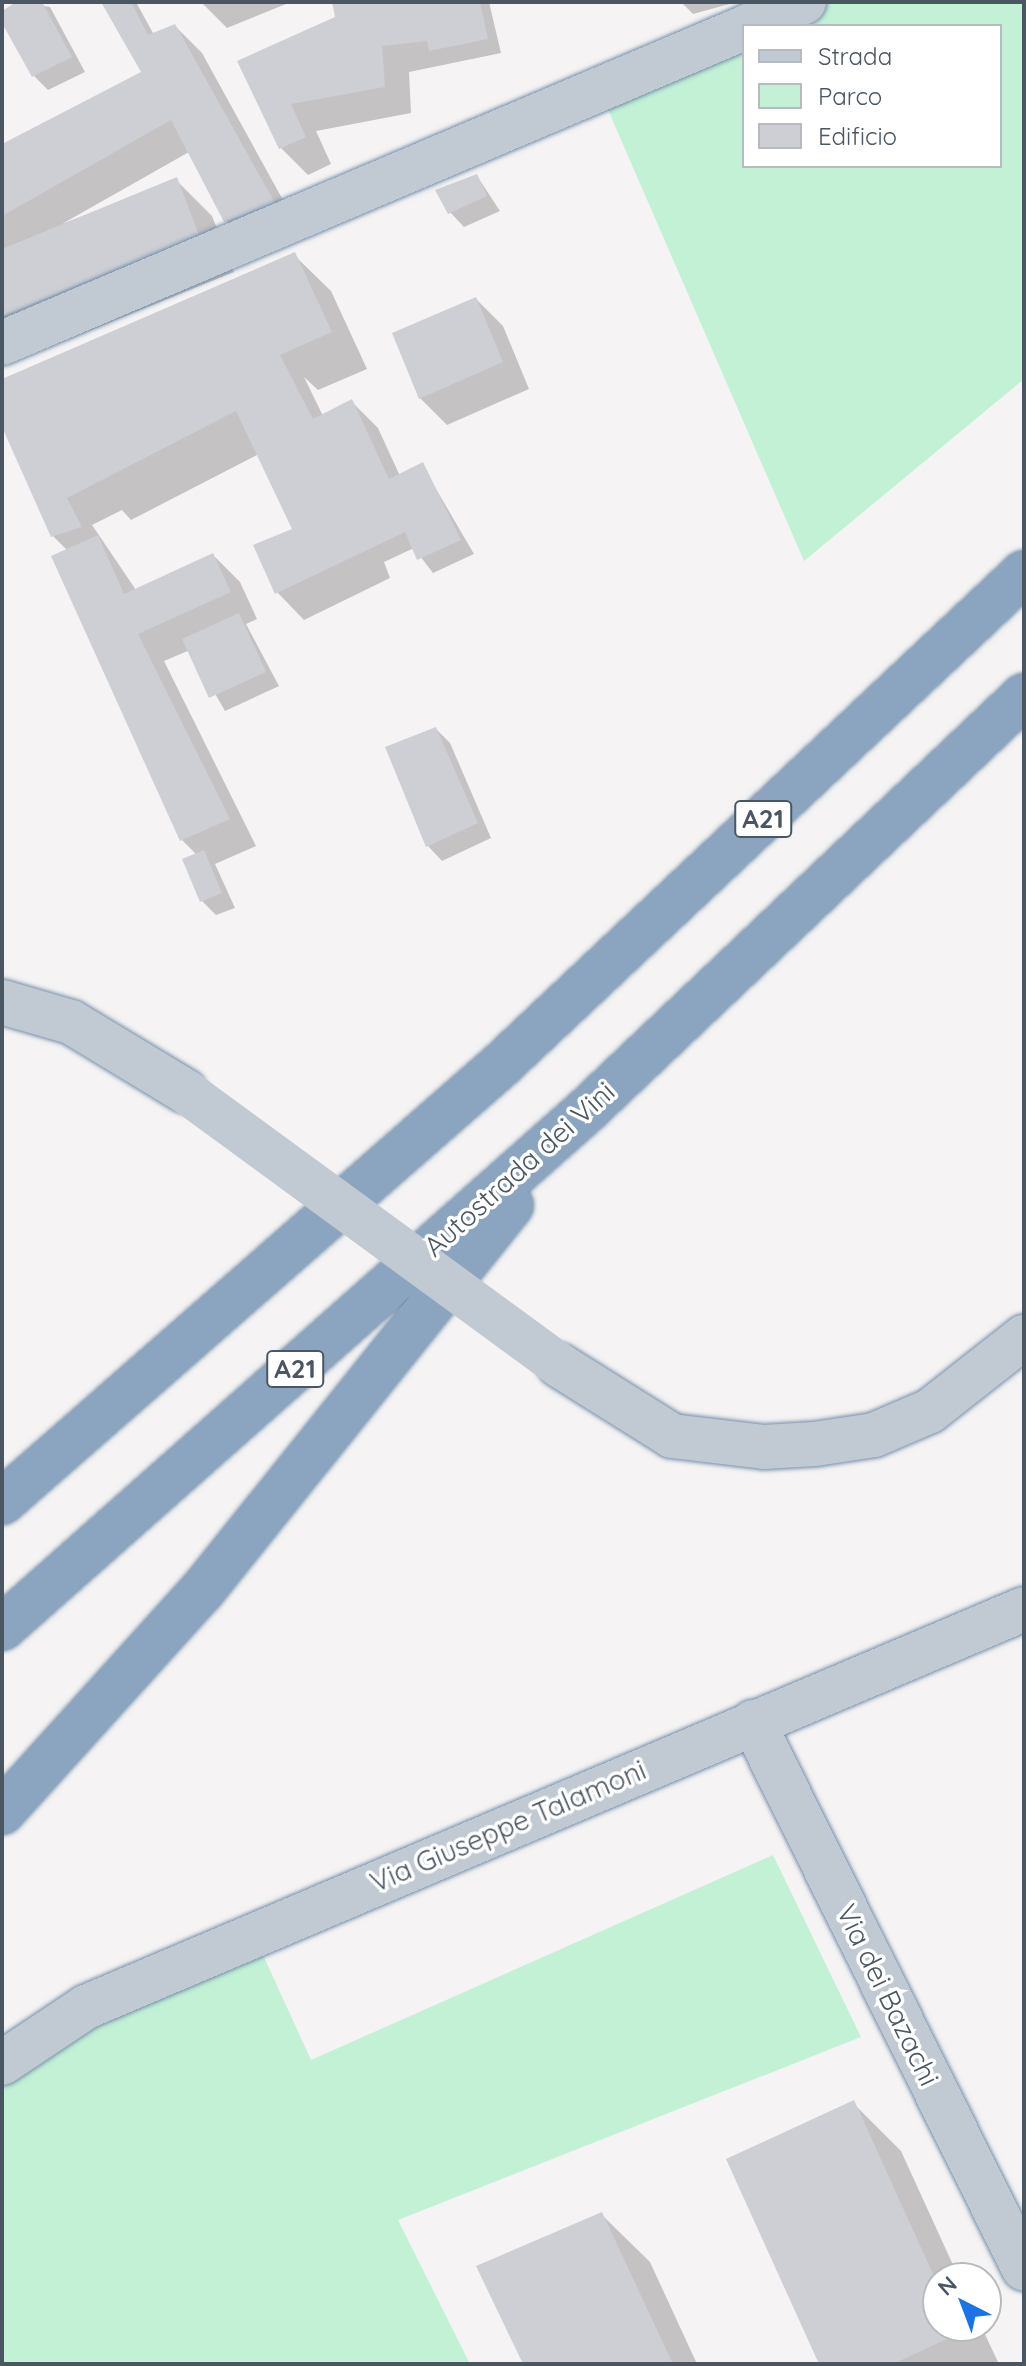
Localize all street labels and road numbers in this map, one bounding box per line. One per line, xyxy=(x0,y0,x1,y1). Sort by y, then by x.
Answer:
road number: A21 xyxy=(733,797,793,841)
street label: Autostrada dei Vini xyxy=(417,1075,621,1263)
road number: A21 xyxy=(265,1347,325,1391)
street label: Via Giuseppe Talamoni xyxy=(365,1753,651,1899)
street label: Via dei Bazachi xyxy=(830,1899,946,2091)

